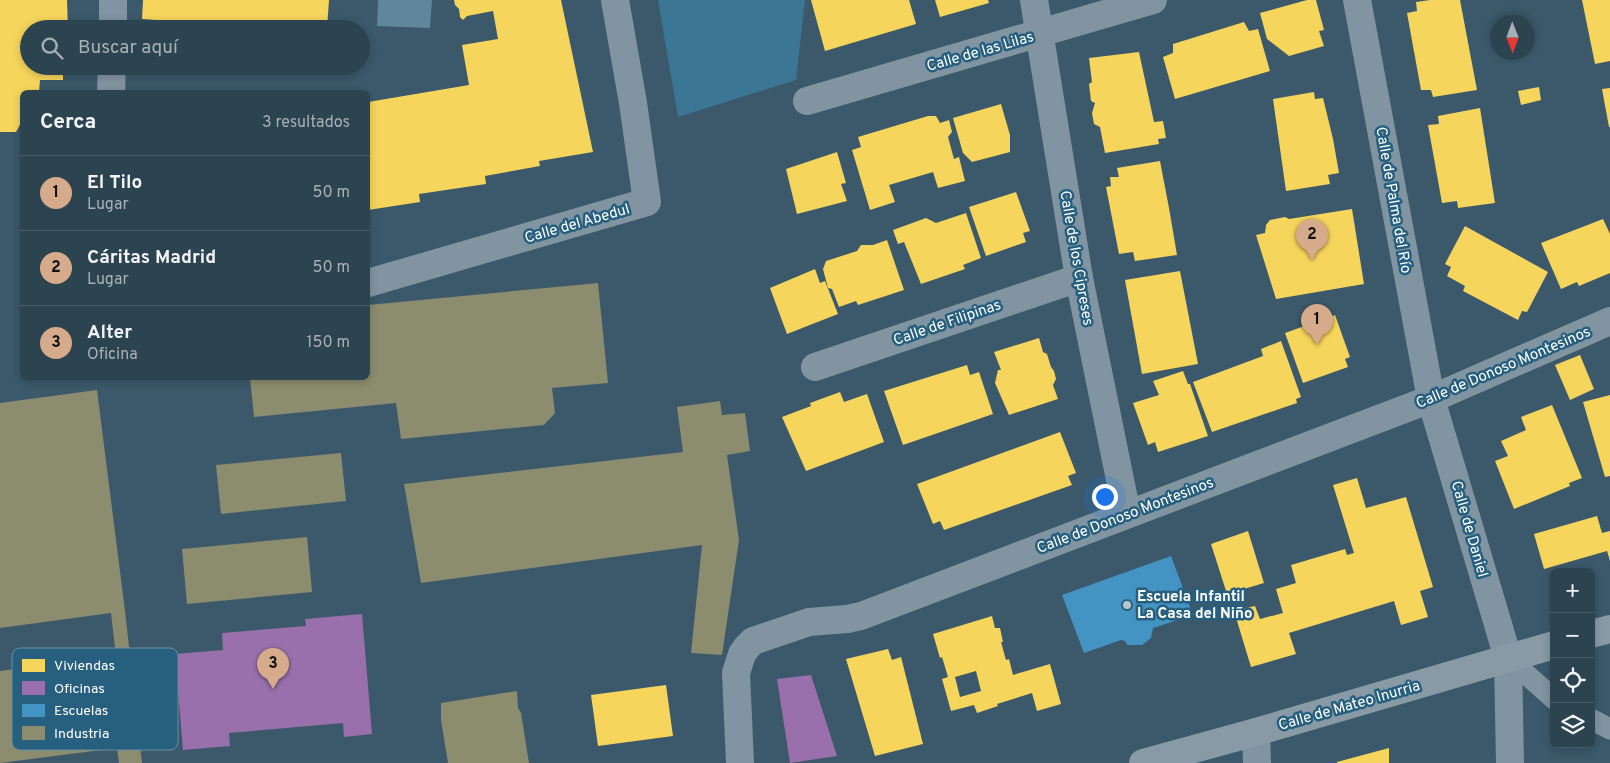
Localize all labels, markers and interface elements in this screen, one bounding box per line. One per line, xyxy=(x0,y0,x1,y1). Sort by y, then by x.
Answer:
north arrow xyxy=(1490,15,1535,60)
search box xyxy=(20,20,370,75)
street label: Calle de las Lilas xyxy=(925,28,1036,77)
icon: search xyxy=(38,34,66,62)
text: Buscar aquí xyxy=(78,36,178,60)
text: Cerca xyxy=(40,109,96,136)
text: 3 resultados xyxy=(262,113,350,133)
street label: Calle de Palma del Río xyxy=(1370,126,1415,275)
text: El Tilo xyxy=(87,171,142,195)
text: 1 xyxy=(53,183,59,203)
text: 50 m xyxy=(313,183,350,203)
street label: Calle de los Cipreses xyxy=(1054,189,1097,327)
text: Lugar xyxy=(87,195,129,215)
street label: Calle del Abedul xyxy=(523,200,632,249)
pin: 2 xyxy=(1296,219,1328,260)
text: Cáritas Madrid xyxy=(87,246,216,270)
text: 2 xyxy=(51,258,61,278)
text: 50 m xyxy=(313,258,350,278)
text: Lugar xyxy=(87,270,129,290)
street label: Calle de Filipinas xyxy=(891,296,1004,351)
pin: 1 xyxy=(1301,304,1333,345)
text: Alter xyxy=(87,321,132,345)
street label: Calle de Donoso Montesinos xyxy=(1413,323,1594,414)
text: 3 xyxy=(51,333,61,353)
text: 150 m xyxy=(307,333,350,353)
text: Oficina xyxy=(87,345,138,365)
street label: Calle de Donoso Montesinos xyxy=(1034,474,1217,559)
street label: Calle de Daniel xyxy=(1446,479,1491,580)
your location xyxy=(1092,484,1118,510)
map controls xyxy=(1550,568,1595,748)
button: + xyxy=(1550,568,1595,613)
place label: Escuela Infantil La Casa del Niño xyxy=(1137,588,1252,624)
marker: Escuela Infantil La Casa del Niño xyxy=(1121,599,1133,611)
button: − xyxy=(1550,613,1595,658)
legend xyxy=(12,648,178,750)
pin: 3 xyxy=(257,648,289,689)
text: Viviendas xyxy=(54,658,115,675)
button: locate xyxy=(1550,658,1595,703)
street label: Calle de Mateo Inurria xyxy=(1276,677,1422,736)
text: Oficinas xyxy=(54,681,105,698)
text: Escuelas xyxy=(54,703,108,720)
button: layers xyxy=(1550,703,1595,748)
text: Industria xyxy=(54,726,109,743)

